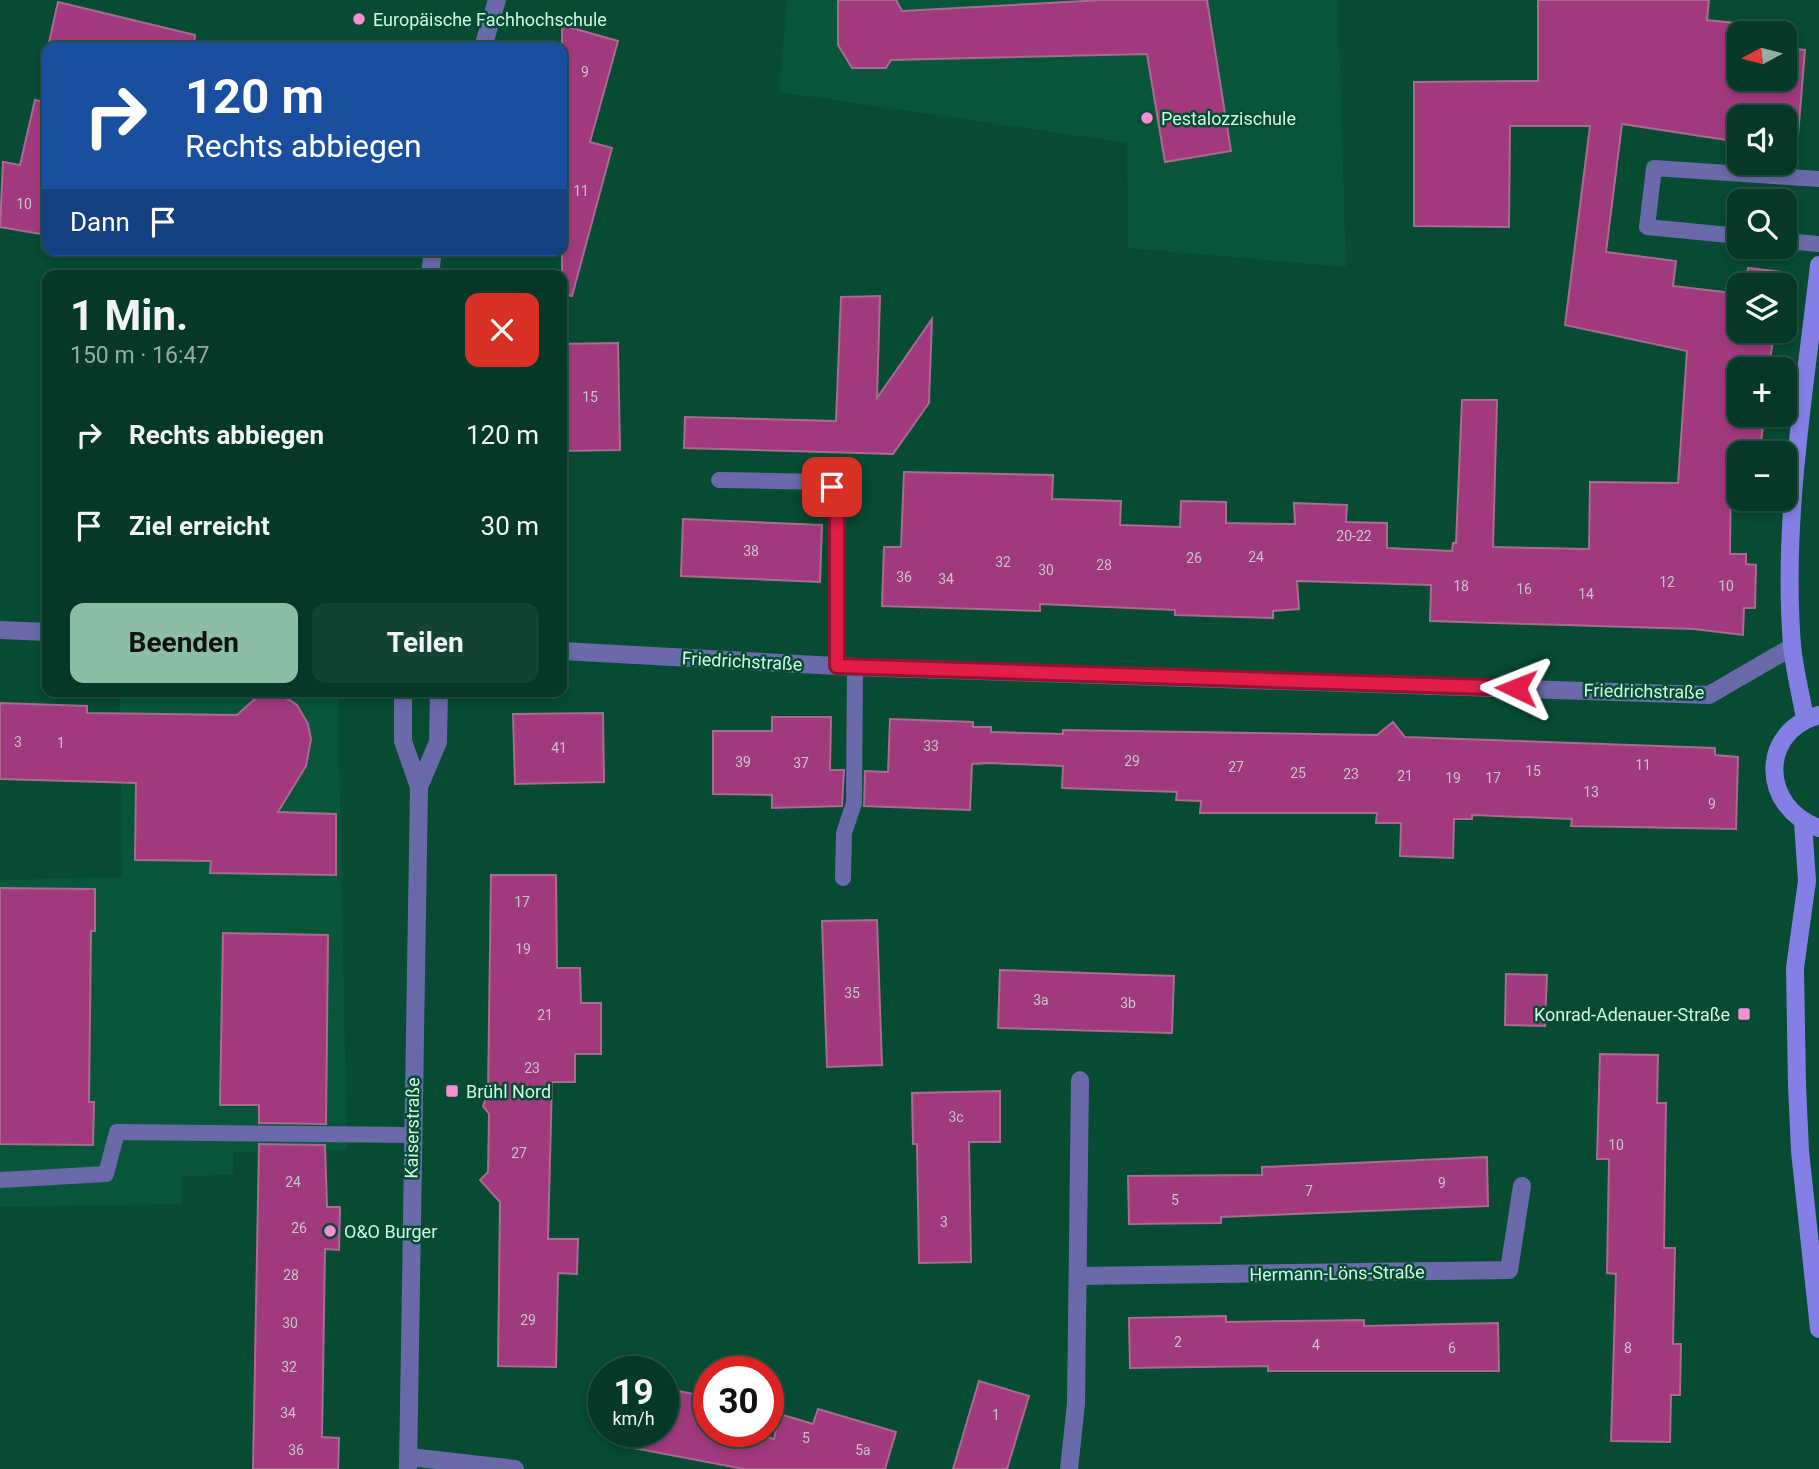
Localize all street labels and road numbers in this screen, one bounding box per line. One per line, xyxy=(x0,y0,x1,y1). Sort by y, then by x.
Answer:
street label: Friedrichstraße xyxy=(681,647,803,675)
street label: Friedrichstraße xyxy=(1583,679,1705,703)
street label: Kaiserstraße xyxy=(401,1077,423,1179)
street label: Hermann-Löns-Straße xyxy=(1249,1261,1425,1285)

